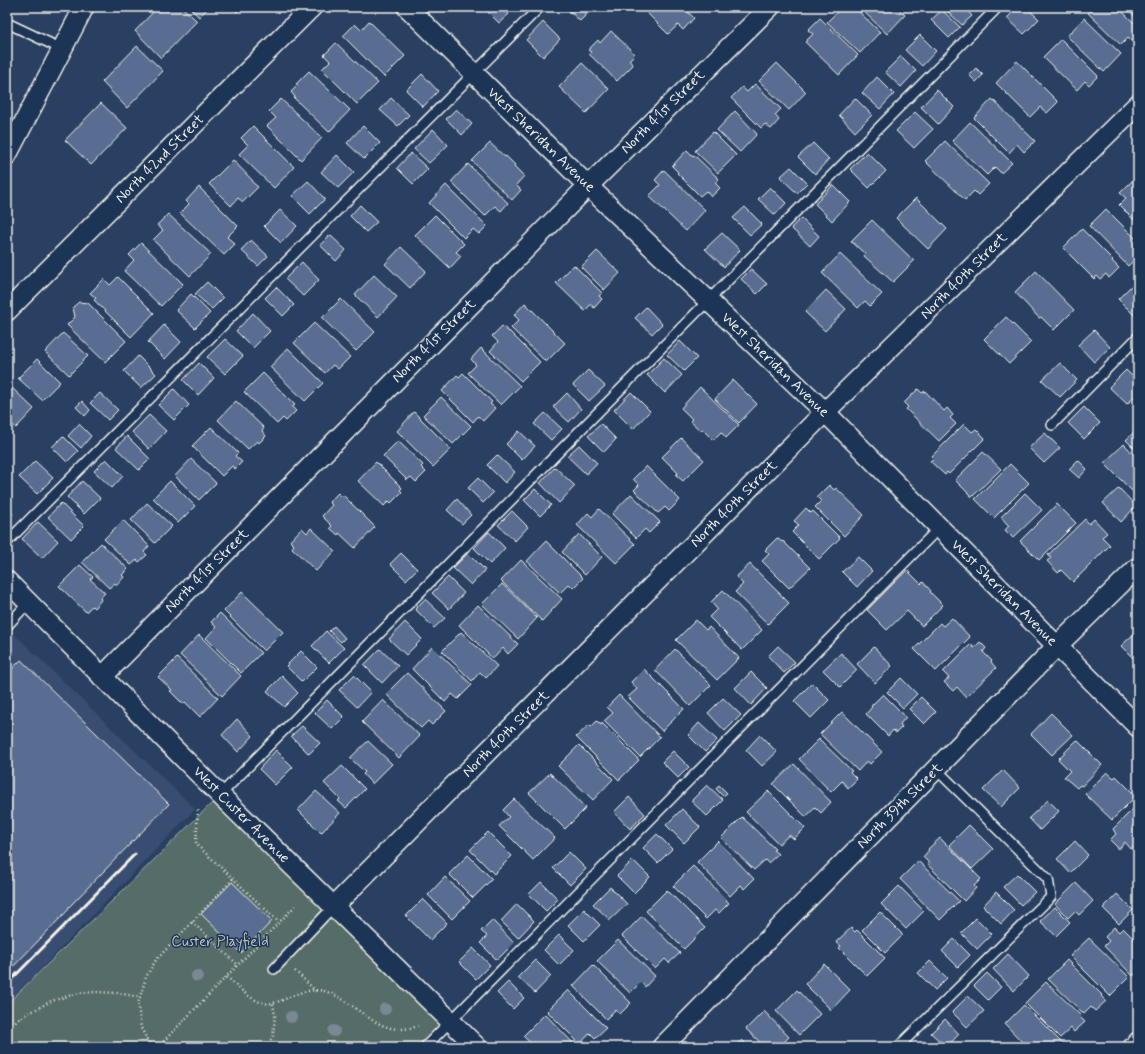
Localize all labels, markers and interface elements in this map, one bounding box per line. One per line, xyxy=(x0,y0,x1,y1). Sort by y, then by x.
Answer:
street label: North 41st Street xyxy=(617,65,710,158)
street label: West Sheridan Avenue xyxy=(483,83,599,197)
street label: North 42nd Street xyxy=(111,110,209,208)
street label: North 40th Street xyxy=(916,228,1012,324)
street label: North 41st Street xyxy=(388,294,481,387)
street label: West Sheridan Avenue xyxy=(717,308,833,422)
street label: North 40th Street xyxy=(686,456,782,552)
street label: North 41st Street xyxy=(161,524,254,617)
street label: West Sheridan Avenue xyxy=(946,535,1062,651)
street label: North 40th Street xyxy=(458,686,554,782)
street label: North 39th Street xyxy=(853,758,948,853)
street label: West Custer Avenue xyxy=(188,762,294,868)
park label: Custer Playfield xyxy=(171,932,269,952)

